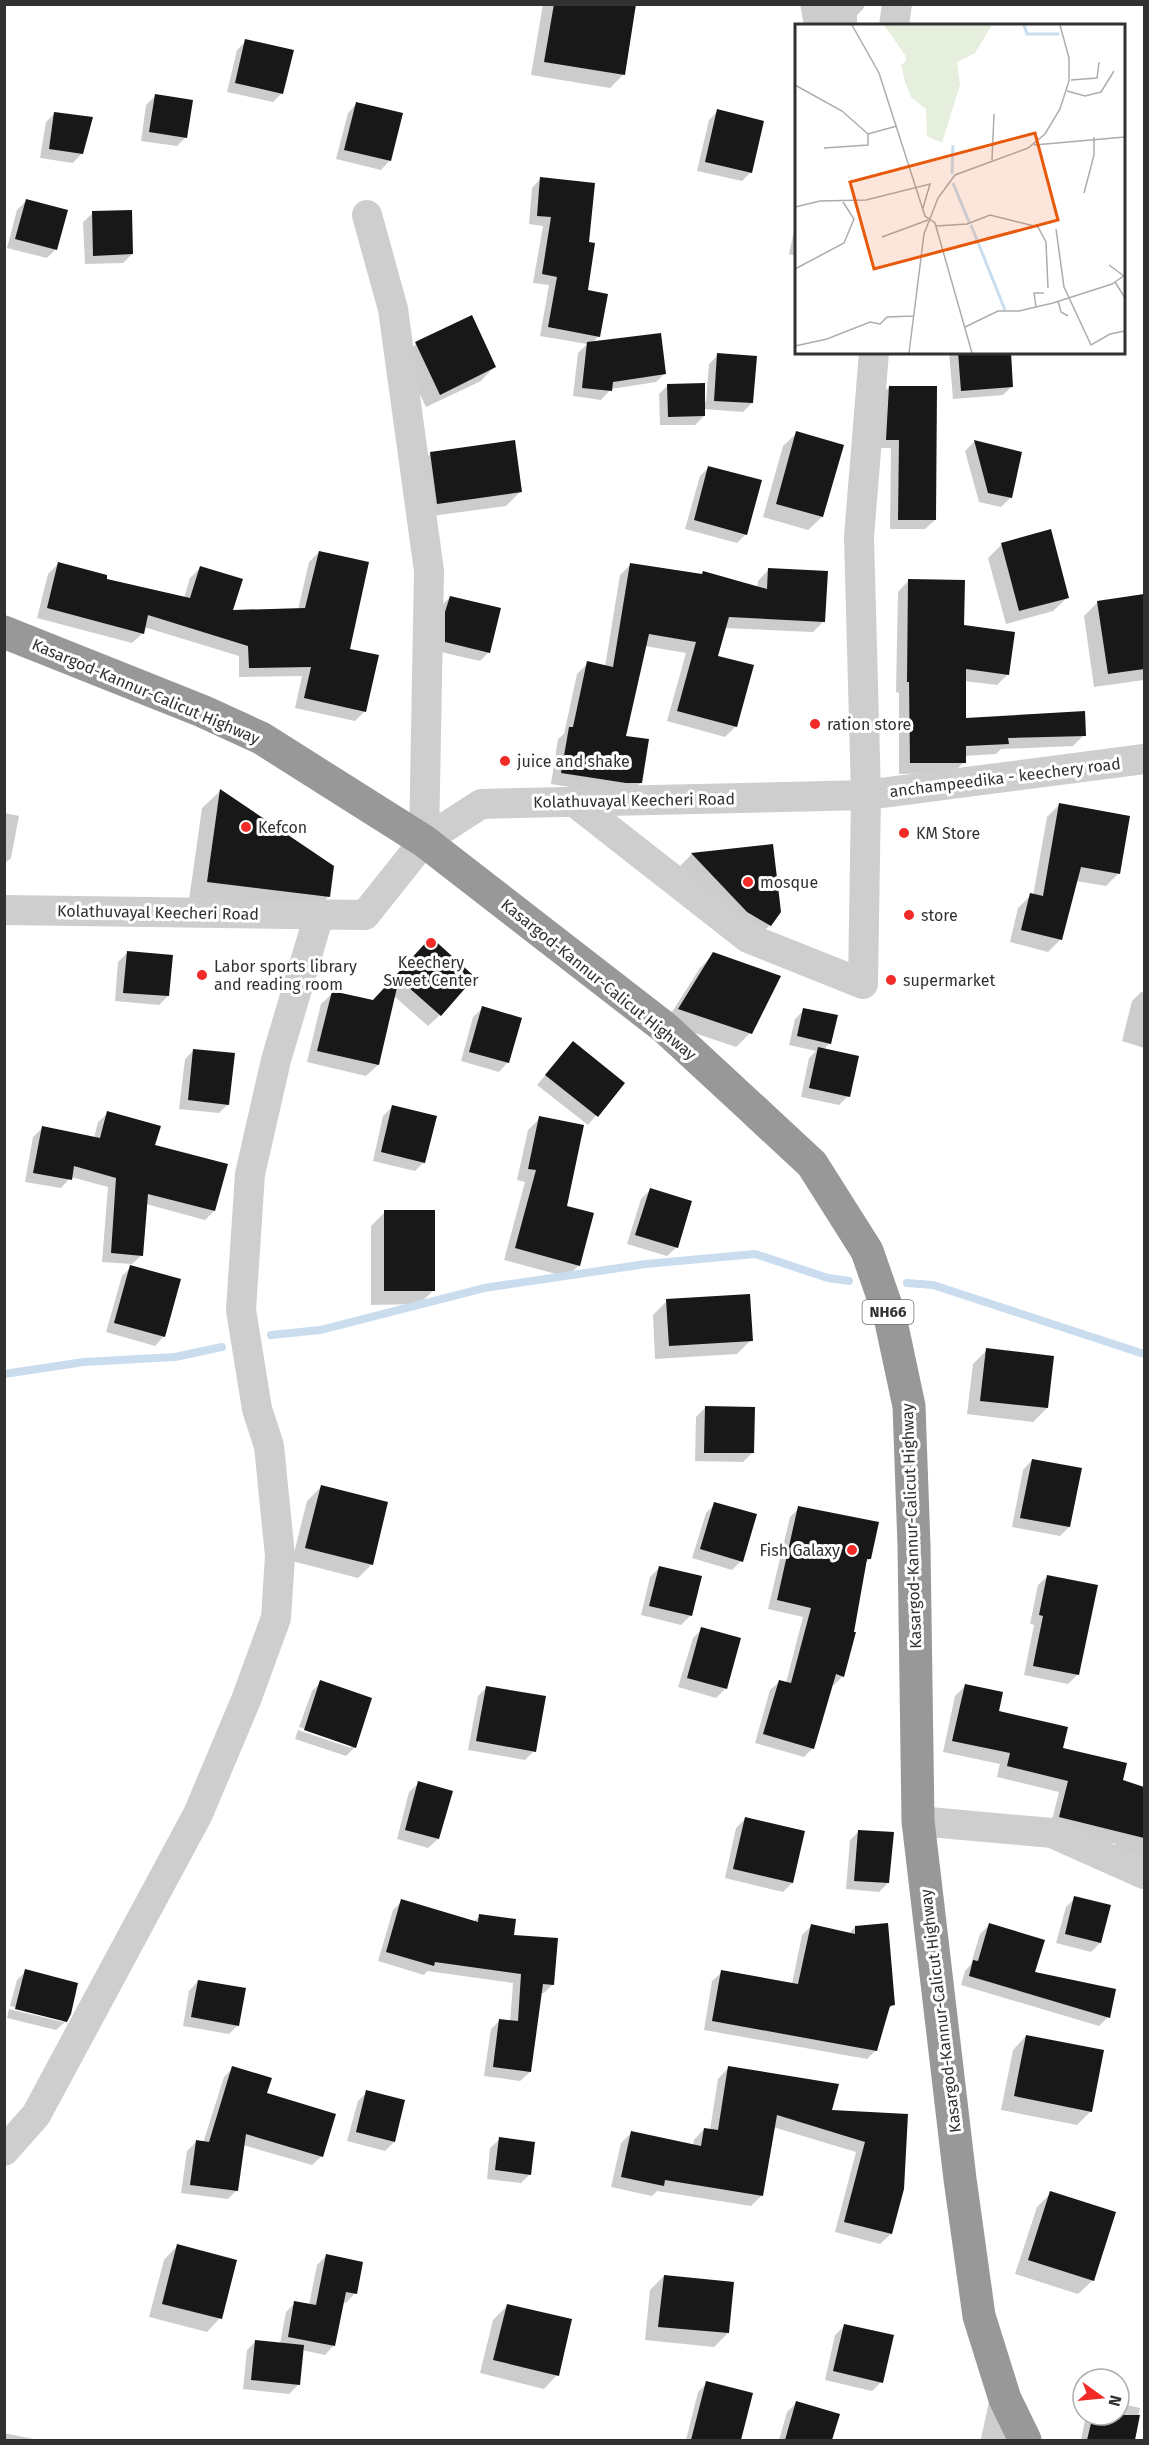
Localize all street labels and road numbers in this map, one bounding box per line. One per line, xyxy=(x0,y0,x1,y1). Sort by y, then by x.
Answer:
street label: Kasargod-Kannur-Calicut Highway xyxy=(29,635,263,748)
street label: anchampeedika - keechery road xyxy=(888,754,1122,801)
street label: Kolathuvayal Keecheri Road xyxy=(533,789,735,812)
street label: Kasargod-Kannur-Calicut Highway xyxy=(497,895,700,1064)
street label: Kolathuvayal Keecheri Road xyxy=(57,901,259,924)
road number: NH66 xyxy=(862,1300,914,1324)
street label: Kasargod-Kannur-Calicut Highway xyxy=(898,1403,925,1649)
street label: Kasargod-Kannur-Calicut Highway xyxy=(916,1888,965,2134)

